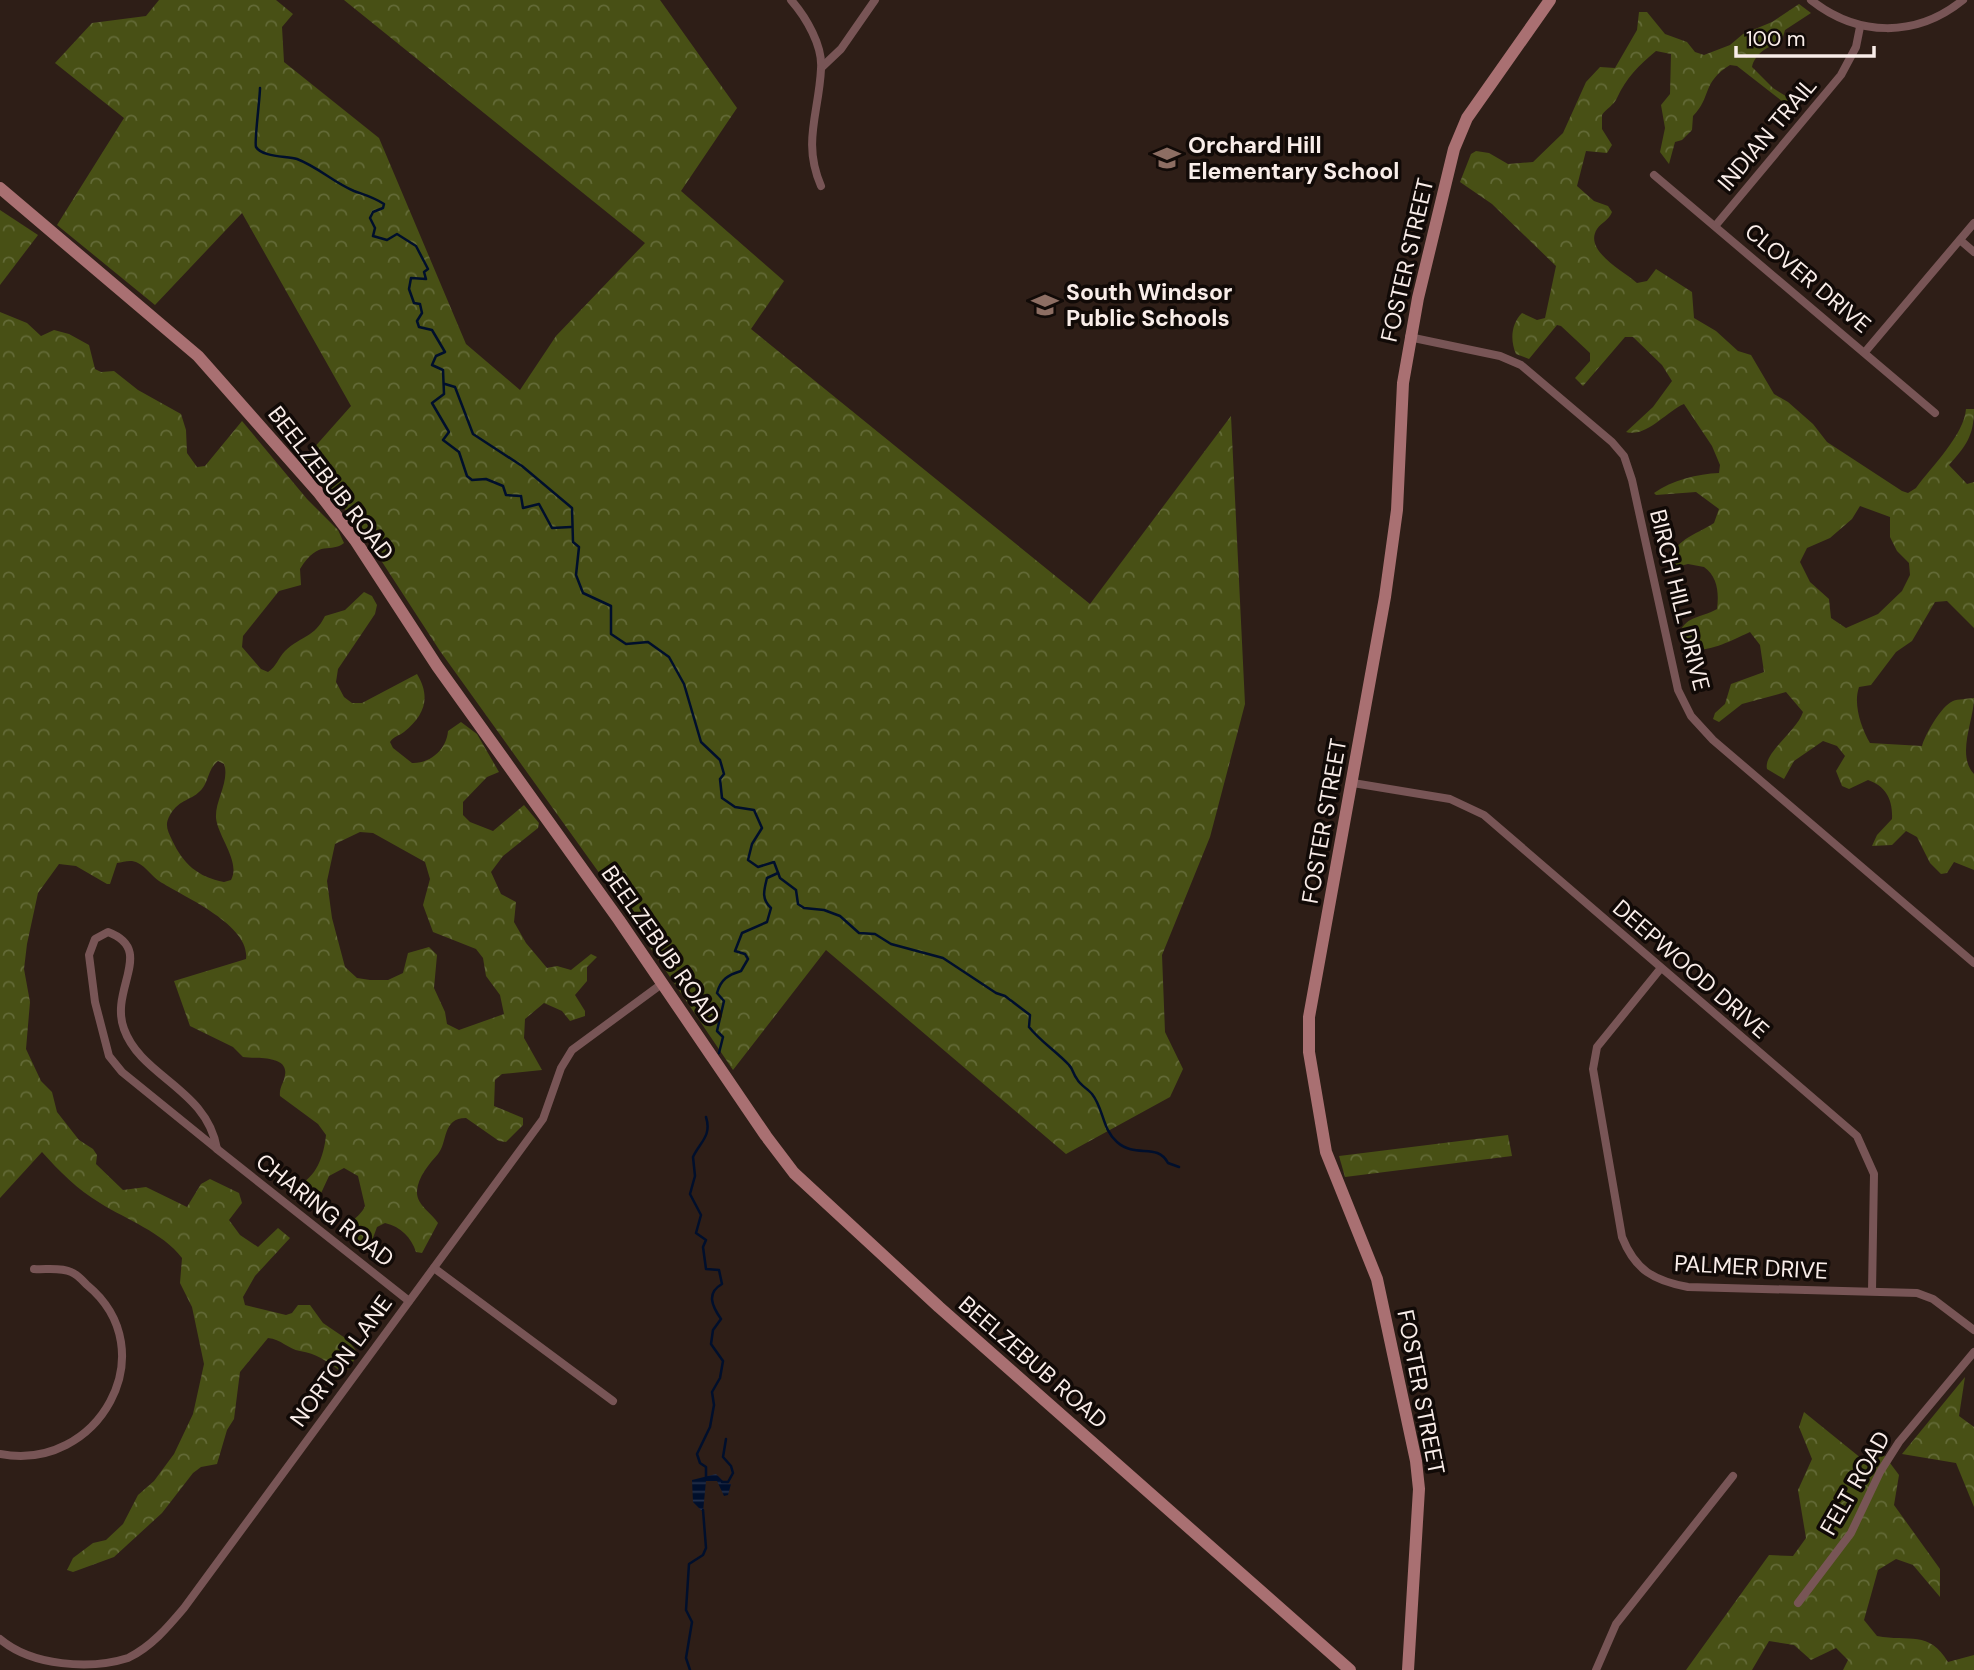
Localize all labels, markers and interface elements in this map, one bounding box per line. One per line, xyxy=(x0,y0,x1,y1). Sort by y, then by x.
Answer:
scale bar xyxy=(1736,14,1874,58)
text: 100 m xyxy=(1746,25,1806,53)
street label: INDIAN TRAIL xyxy=(1711,71,1823,197)
place label: Orchard Hill Elementary School xyxy=(1188,130,1400,186)
school or university icon: Orchard Hill Elementary School xyxy=(1152,143,1182,173)
street label: FOSTER STREET xyxy=(1374,175,1440,345)
street label: CLOVER DRIVE xyxy=(1739,216,1877,340)
place label: South Windsor Public Schools xyxy=(1066,277,1232,333)
school or university icon: South Windsor Public Schools xyxy=(1030,290,1060,320)
street label: BEELZEBUB ROAD xyxy=(261,400,401,566)
street label: BIRCH HILL DRIVE xyxy=(1643,506,1717,694)
street label: FOSTER STREET xyxy=(1295,736,1353,906)
street label: BEELZEBUB ROAD xyxy=(595,859,727,1031)
street label: DEEPWOOD DRIVE xyxy=(1607,893,1775,1045)
street label: CHARING ROAD xyxy=(250,1147,400,1273)
street label: PALMER DRIVE xyxy=(1673,1248,1829,1286)
street label: NORTON LANE xyxy=(283,1289,399,1433)
street label: BEELZEBUB ROAD xyxy=(952,1289,1114,1435)
street label: FOSTER STREET xyxy=(1390,1307,1452,1477)
street label: FELT ROAD xyxy=(1813,1426,1897,1540)

